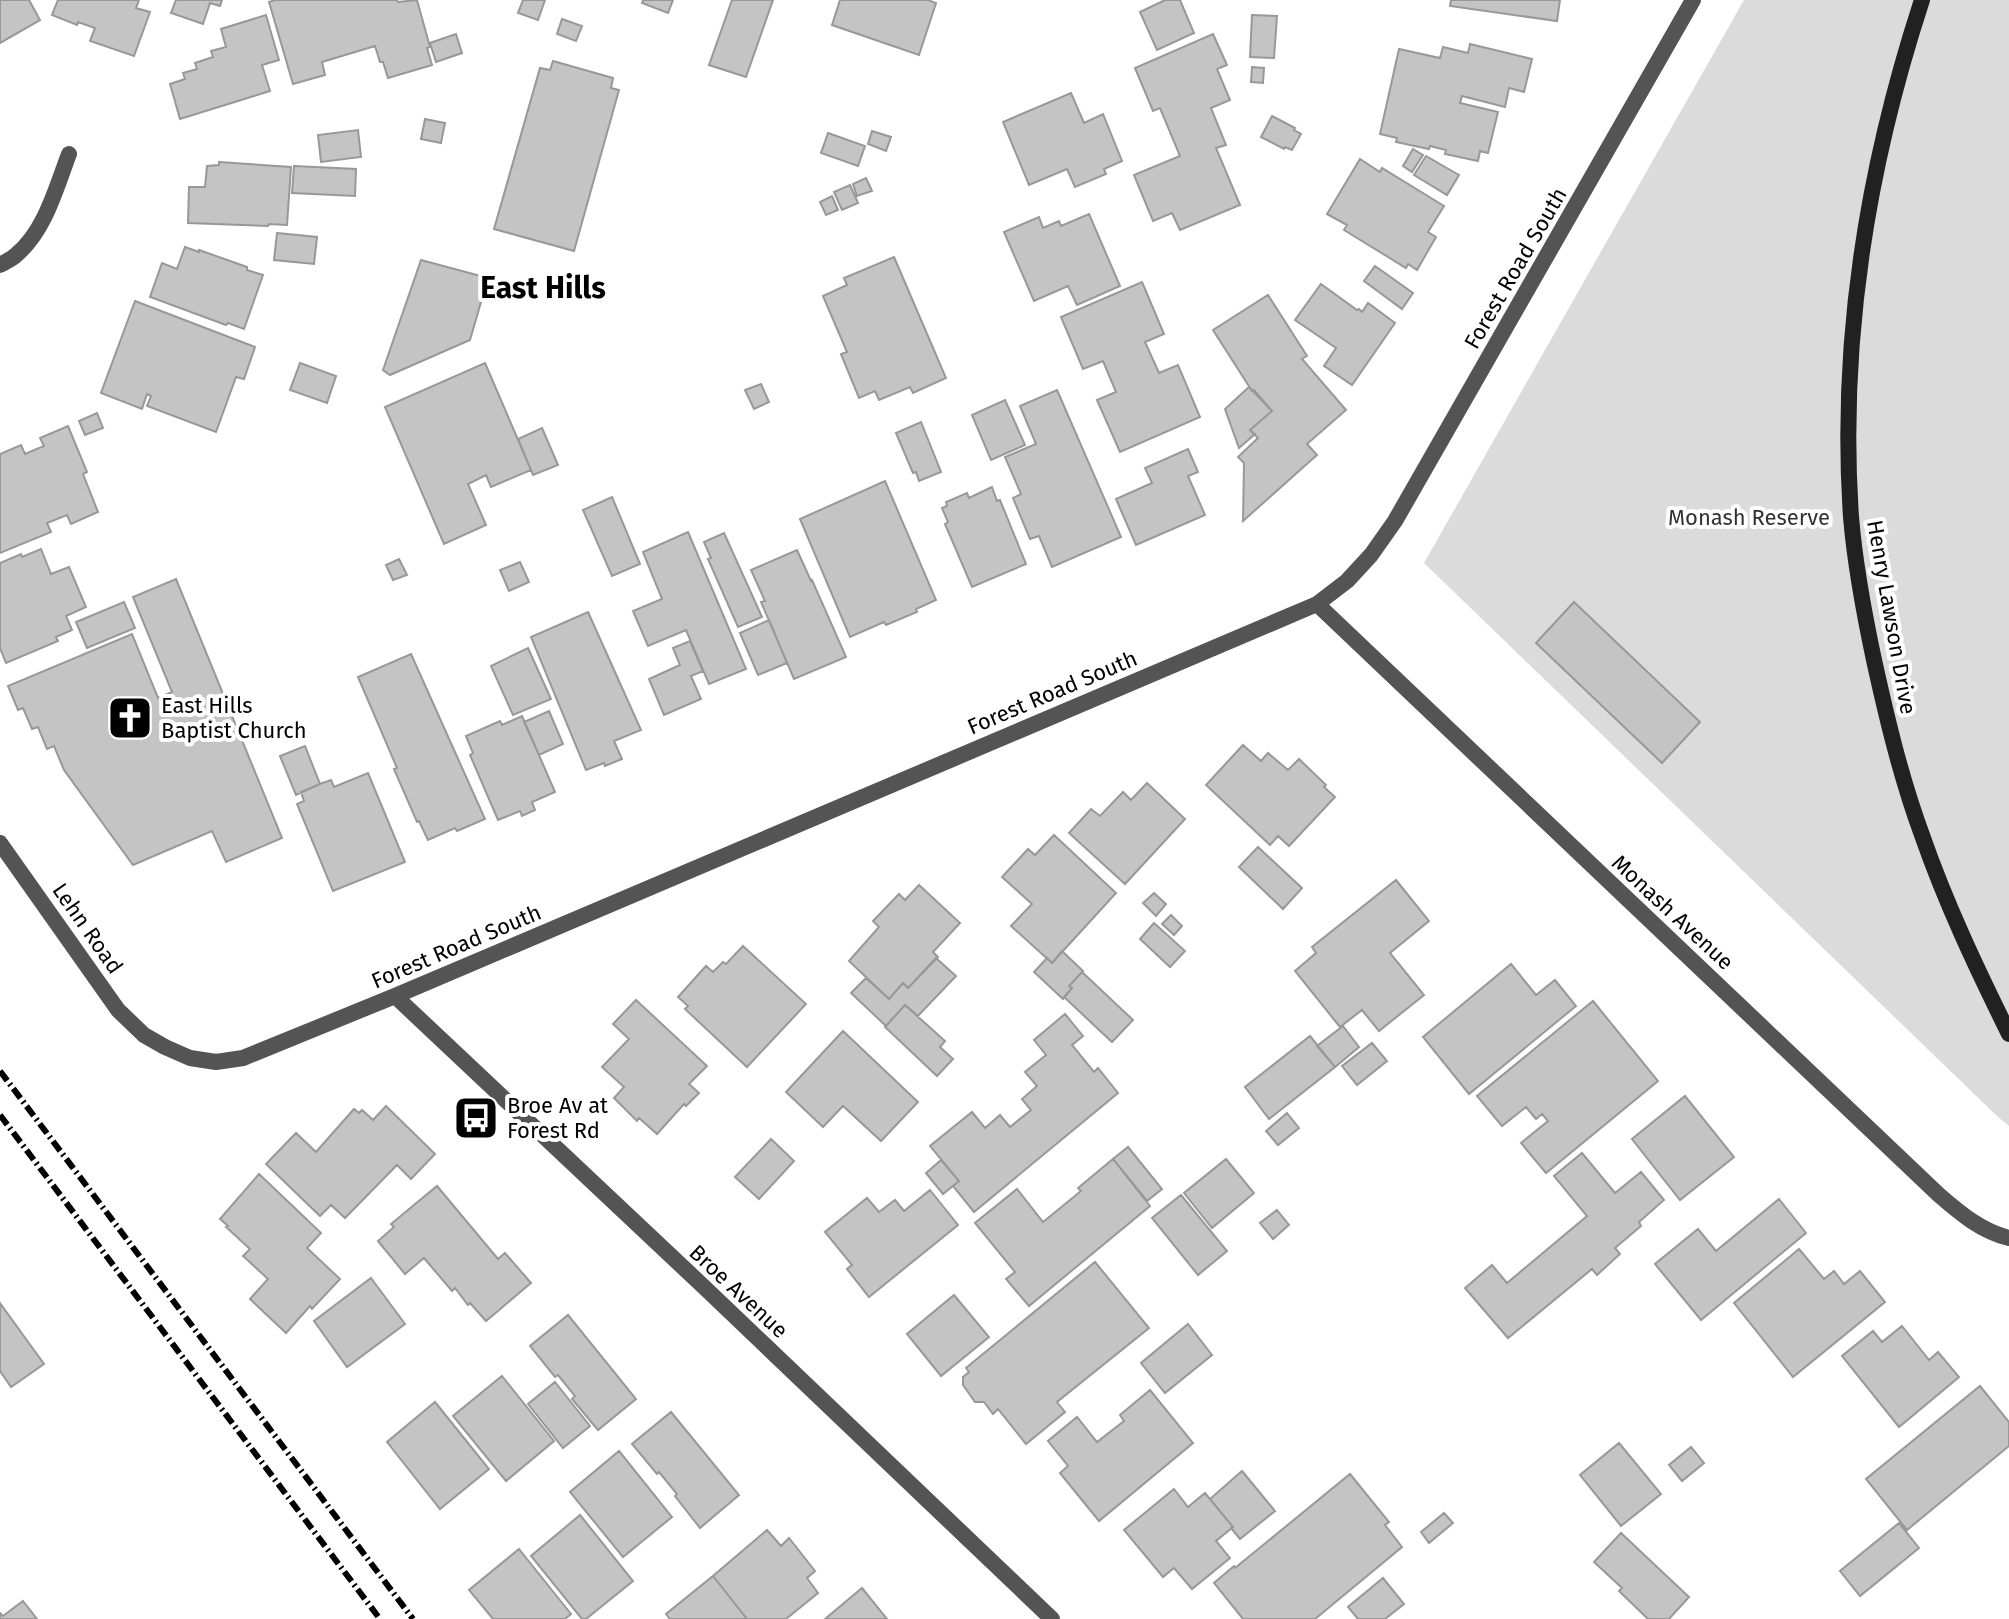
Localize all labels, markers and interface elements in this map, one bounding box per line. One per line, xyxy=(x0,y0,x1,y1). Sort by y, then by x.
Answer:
street label: Forest Road South xyxy=(1458,183,1573,354)
district label: East Hills xyxy=(480,270,606,306)
park label: Monash Reserve xyxy=(1668,504,1830,531)
street label: Henry Lawson Drive xyxy=(1861,518,1922,716)
street label: Forest Road South xyxy=(963,645,1141,740)
place label: East Hills Baptist Church xyxy=(161,692,307,744)
church icon: East Hills Baptist Church xyxy=(106,694,154,742)
street label: Monash Avenue xyxy=(1606,849,1739,976)
street label: Lehn Road xyxy=(46,878,129,979)
street label: Forest Road South xyxy=(367,899,545,994)
place label: Broe Av at Forest Rd xyxy=(507,1092,608,1144)
bus stop icon: Broe Av at Forest Rd xyxy=(452,1094,500,1142)
street label: Broe Avenue xyxy=(684,1239,794,1344)

